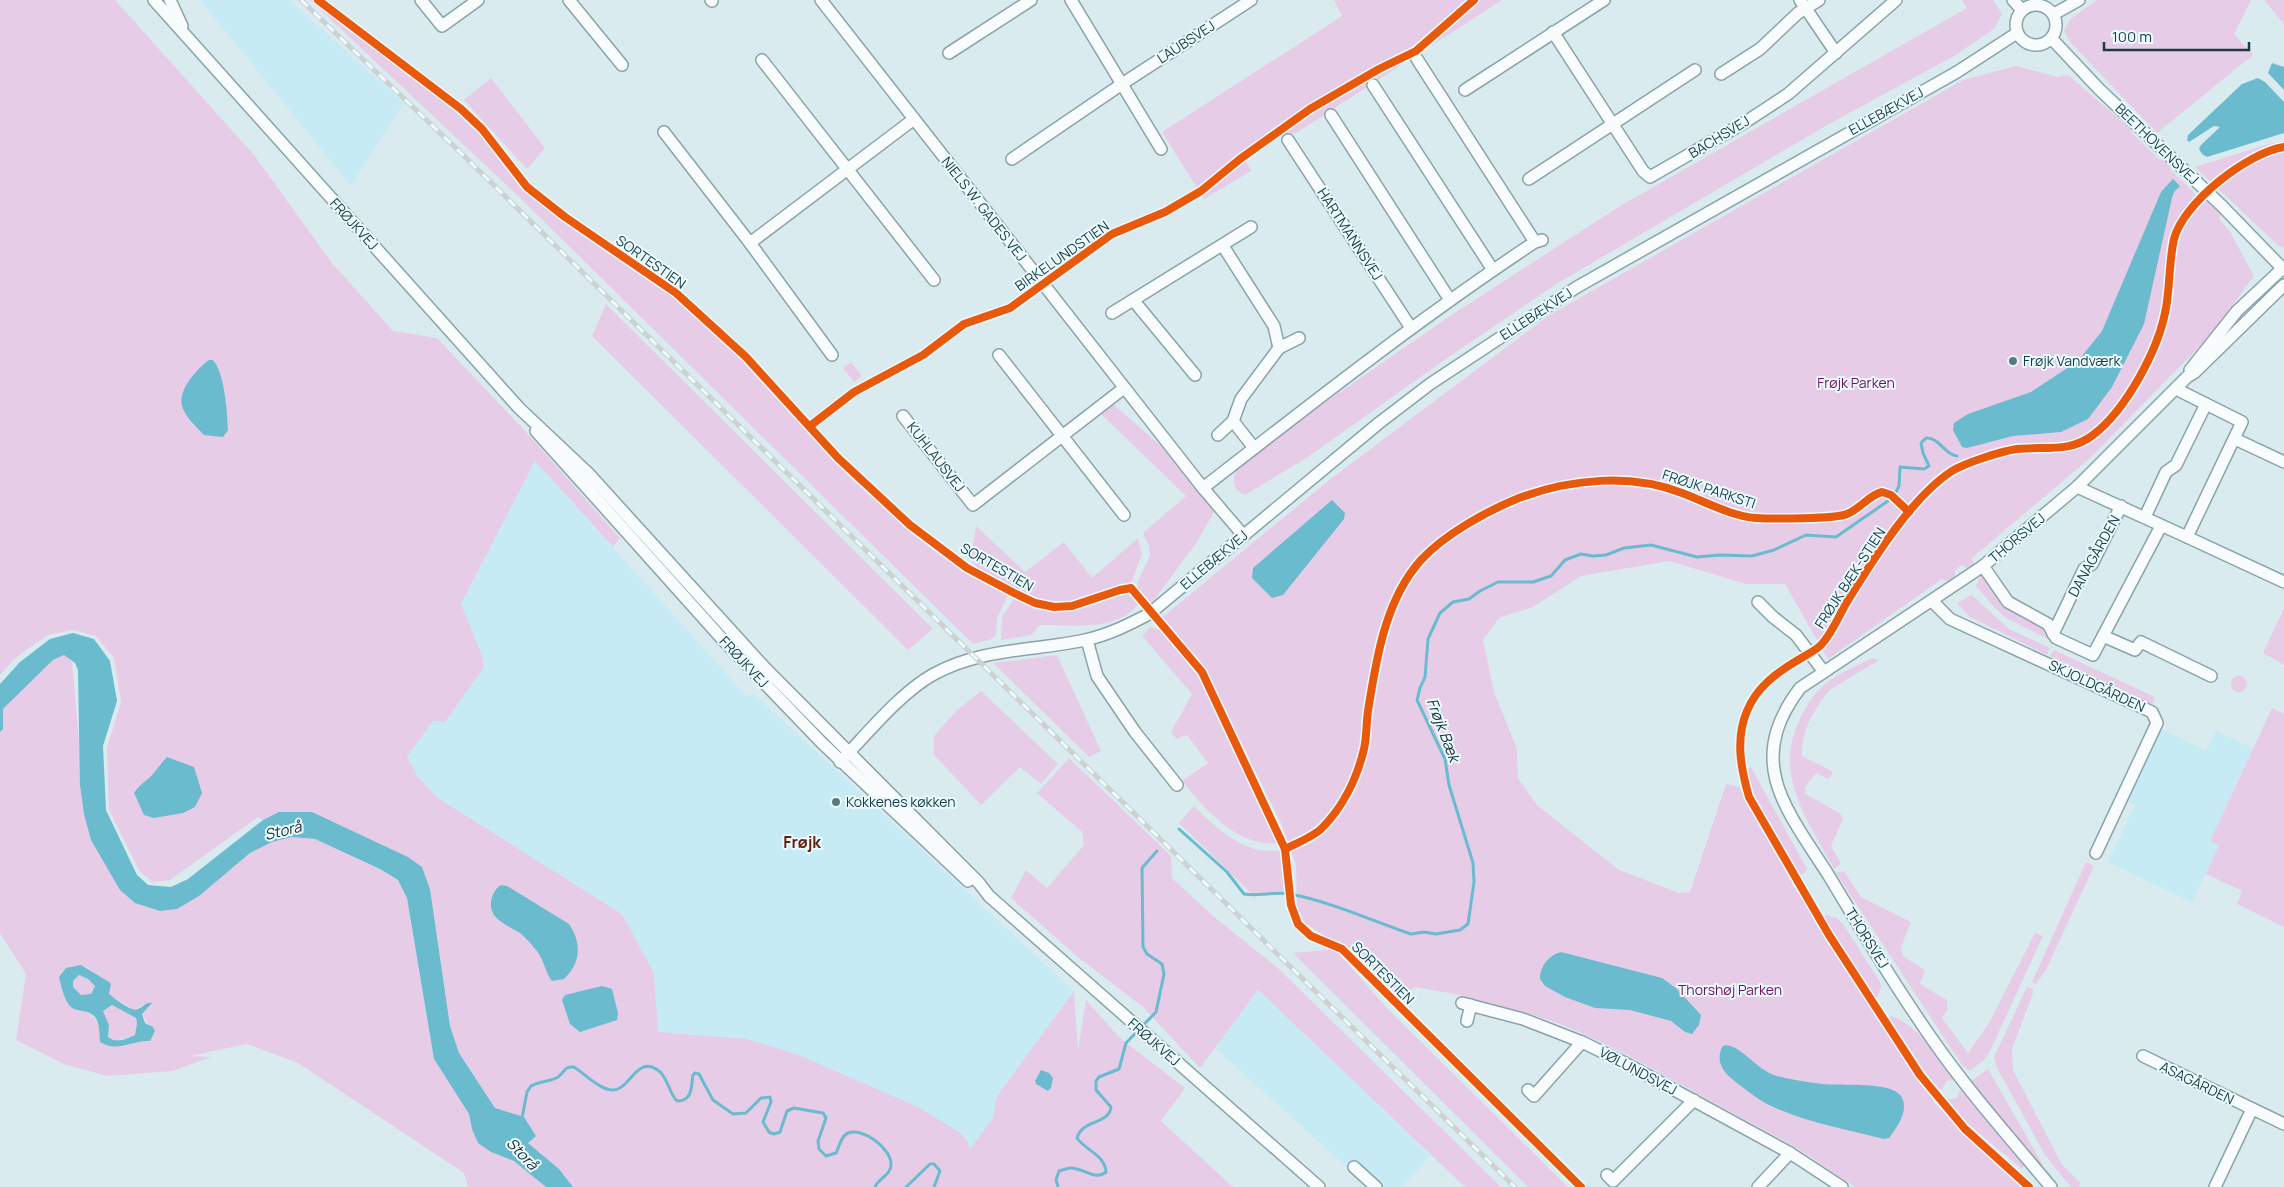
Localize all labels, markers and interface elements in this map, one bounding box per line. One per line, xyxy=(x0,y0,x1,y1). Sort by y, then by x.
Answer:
street label: LAUBSVEJ xyxy=(1153,16,1218,67)
scale bar xyxy=(2104,20,2249,52)
text: 100 m xyxy=(2112,26,2152,47)
street label: ELLEBÆKVEJ xyxy=(1845,82,1927,139)
street label: BEETHOVENSVEJ xyxy=(2111,99,2203,188)
street label: BACHSVEJ xyxy=(1685,111,1753,162)
street label: NIELS W. GADES VEJ xyxy=(938,152,1031,265)
street label: HARTMANNSVEJ xyxy=(1313,184,1387,284)
street label: FRØJKVEJ xyxy=(326,194,383,254)
street label: BIRKELUNDSTIEN xyxy=(1011,216,1113,295)
street label: SORTESTIEN xyxy=(613,230,690,293)
street label: ELLEBÆKVEJ xyxy=(1496,283,1576,344)
place label: Frøjk Vandværk xyxy=(2023,351,2122,370)
marker: Frøjk Vandværk xyxy=(2007,355,2019,367)
park label: Frøjk Parken xyxy=(1817,373,1895,392)
street label: KUHLAUSVEJ xyxy=(903,418,970,496)
street label: FRØJK PARKSTI xyxy=(1660,465,1758,513)
street label: THORSVEJ xyxy=(1984,508,2049,567)
street label: DANAGÅRDEN xyxy=(2063,512,2124,600)
street label: FRØJK BÆK-STIEN xyxy=(1810,524,1889,632)
street label: ELLEBÆKVEJ xyxy=(1176,526,1252,594)
street label: SORTESTIEN xyxy=(957,538,1037,595)
street label: FRØJKVEJ xyxy=(716,632,773,691)
street label: SKJOLDGÅRDEN xyxy=(2046,655,2149,716)
water label: Frøjk Bæk xyxy=(1422,695,1466,767)
place label: Kokkenes køkken xyxy=(846,792,955,811)
marker: Kokkenes køkken xyxy=(830,796,842,808)
water label: Storå xyxy=(262,816,304,845)
district label: Frøjk xyxy=(783,831,821,853)
street label: THORSVEJ xyxy=(1841,904,1894,972)
street label: SORTESTIEN xyxy=(1348,937,1419,1008)
park label: Thorshøj Parken xyxy=(1678,980,1782,999)
street label: FRØJKVEJ xyxy=(1124,1014,1185,1070)
street label: VØLUNDSVEJ xyxy=(1596,1042,1680,1099)
street label: ASAGÅRDEN xyxy=(2157,1056,2237,1109)
water label: Storå xyxy=(502,1133,543,1175)

